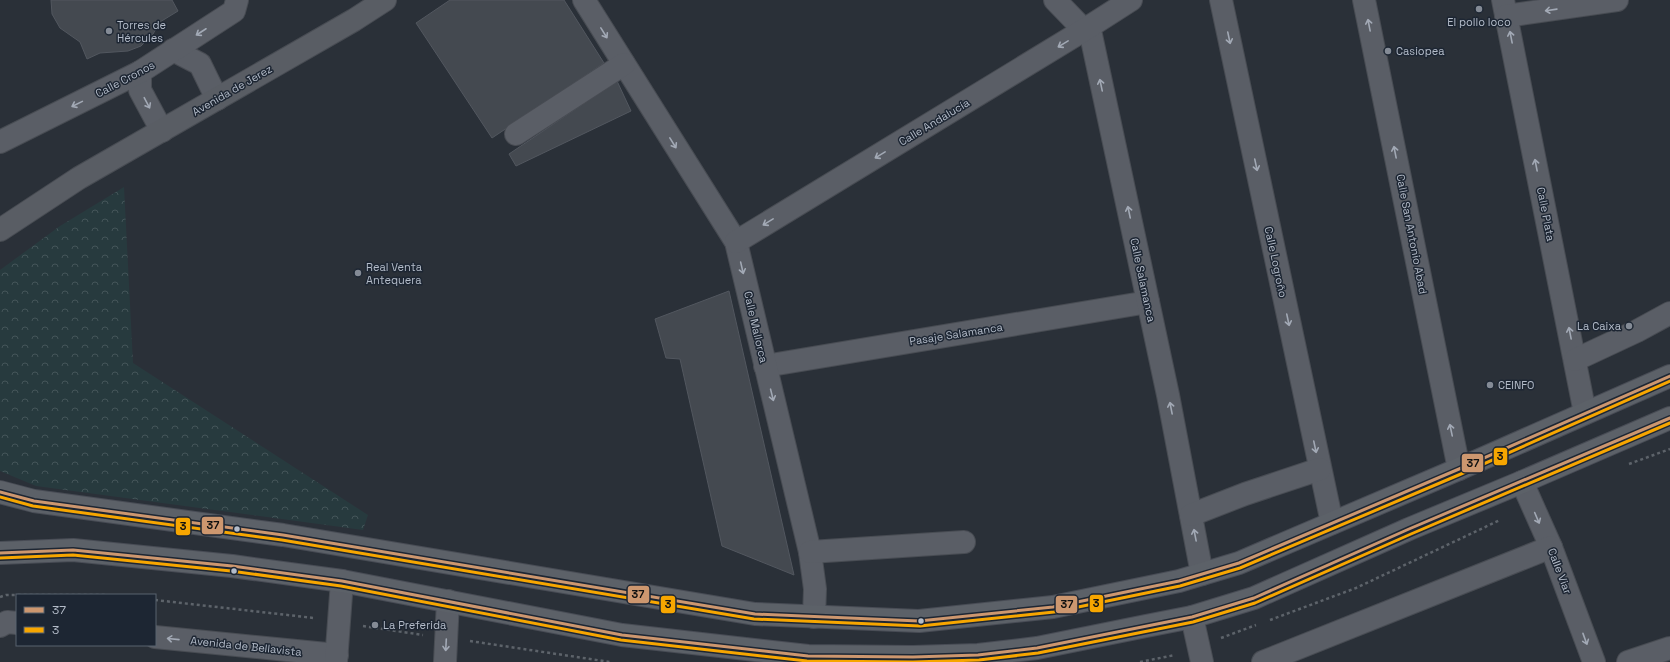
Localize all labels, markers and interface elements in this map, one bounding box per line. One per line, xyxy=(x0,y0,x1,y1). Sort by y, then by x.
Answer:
marker: El pollo loco xyxy=(1474,4,1484,14)
one-way arrow xyxy=(1545,6,1558,13)
place label: El pollo loco xyxy=(1447,15,1511,29)
place label: Torres de Hércules xyxy=(117,18,166,45)
one-way arrow xyxy=(1365,18,1373,31)
marker: Torres de Hércules xyxy=(104,26,114,36)
one-way arrow xyxy=(600,27,608,38)
one-way arrow xyxy=(196,28,207,36)
one-way arrow xyxy=(1225,31,1233,44)
one-way arrow xyxy=(1506,31,1514,44)
one-way arrow xyxy=(1057,40,1069,48)
place label: Casiopea xyxy=(1396,44,1445,58)
marker: Casiopea xyxy=(1383,46,1393,56)
street label: Calle Cronos xyxy=(93,57,157,101)
street label: Avenida de Jerez xyxy=(190,61,275,119)
one-way arrow xyxy=(1097,79,1105,92)
street label: Calle Andalucía xyxy=(896,95,973,149)
one-way arrow xyxy=(143,97,151,109)
one-way arrow xyxy=(71,101,83,108)
one-way arrow xyxy=(670,137,678,149)
one-way arrow xyxy=(1390,146,1398,159)
one-way arrow xyxy=(874,151,886,159)
one-way arrow xyxy=(1252,158,1260,171)
one-way arrow xyxy=(1532,158,1540,171)
street label: Calle San Antonio Abad xyxy=(1393,173,1431,295)
street label: Calle Plata xyxy=(1534,186,1558,243)
one-way arrow xyxy=(1124,206,1132,219)
one-way arrow xyxy=(763,218,774,226)
street label: Calle Logroño xyxy=(1262,225,1290,299)
street label: Calle Salamanca xyxy=(1127,237,1159,324)
place label: Real Venta Antequera xyxy=(366,260,423,287)
one-way arrow xyxy=(739,262,746,275)
marker: Real Venta Antequera xyxy=(353,268,363,278)
street label: Calle Mallorca xyxy=(741,290,771,365)
one-way arrow xyxy=(1285,313,1293,326)
place label: La Caixa xyxy=(1577,319,1622,333)
street label: Pasaje Salamanca xyxy=(908,320,1004,348)
marker: La Caixa xyxy=(1624,321,1634,331)
one-way arrow xyxy=(1565,327,1573,340)
place label: CEINFO xyxy=(1498,378,1534,392)
marker: CEINFO xyxy=(1485,380,1495,390)
one-way arrow xyxy=(768,388,776,401)
one-way arrow xyxy=(1166,402,1174,415)
one-way arrow xyxy=(1447,424,1455,437)
one-way arrow xyxy=(1312,440,1320,453)
line badge: 3 xyxy=(1493,447,1508,466)
text: 3 xyxy=(1497,449,1504,463)
line badge: 37 xyxy=(1461,453,1484,473)
text: 37 xyxy=(1467,456,1479,470)
one-way arrow xyxy=(1534,512,1541,524)
line badge: 37 xyxy=(201,516,224,535)
line badge: 3 xyxy=(175,517,191,536)
text: 37 xyxy=(207,518,219,532)
text: 3 xyxy=(180,519,187,533)
unlabelled marker xyxy=(232,524,242,534)
one-way arrow xyxy=(1191,529,1199,542)
street label: Calle Viar xyxy=(1545,546,1575,596)
unlabelled marker xyxy=(229,566,239,576)
line badge: 37 xyxy=(627,585,650,604)
text: 37 xyxy=(632,587,644,601)
legend xyxy=(16,594,156,646)
line badge: 3 xyxy=(1089,594,1104,613)
line badge: 3 xyxy=(660,595,676,614)
line badge: 37 xyxy=(1055,595,1078,614)
text: 3 xyxy=(1093,596,1100,610)
text: 3 xyxy=(665,597,672,611)
text: 37 xyxy=(1061,597,1073,611)
text: 37 xyxy=(52,602,66,618)
unlabelled marker xyxy=(916,616,926,626)
place label: La Preferida xyxy=(383,618,447,632)
marker: La Preferida xyxy=(370,620,380,630)
text: 3 xyxy=(52,622,59,638)
street label: Avenida de Bellavista xyxy=(190,633,303,659)
one-way arrow xyxy=(1582,633,1590,645)
one-way arrow xyxy=(167,635,180,642)
one-way arrow xyxy=(442,638,450,651)

